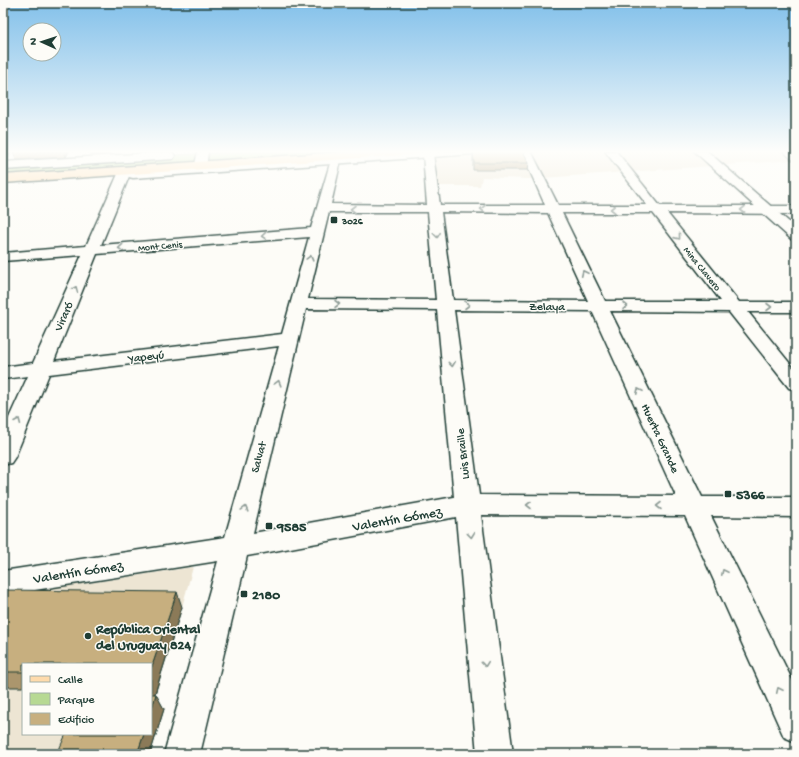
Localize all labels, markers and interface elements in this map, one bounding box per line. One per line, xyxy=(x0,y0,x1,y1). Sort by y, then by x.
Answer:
north arrow xyxy=(22,22,62,62)
text: N xyxy=(28,38,40,45)
one-way arrow xyxy=(350,205,356,213)
one-way arrow xyxy=(480,205,486,213)
one-way arrow xyxy=(610,205,616,213)
one-way arrow xyxy=(740,206,746,214)
marker: 3026 xyxy=(329,215,339,225)
place label: 3026 xyxy=(341,216,364,228)
one-way arrow xyxy=(261,232,267,241)
one-way arrow xyxy=(432,232,441,238)
one-way arrow xyxy=(674,232,681,239)
street label: Mont Cenis xyxy=(137,239,183,255)
one-way arrow xyxy=(118,243,124,252)
street label: Mina Clavero xyxy=(680,245,723,294)
one-way arrow xyxy=(306,254,314,261)
one-way arrow xyxy=(581,270,589,278)
one-way arrow xyxy=(70,286,78,294)
street label: Viraró xyxy=(52,300,77,335)
one-way arrow xyxy=(334,300,340,309)
one-way arrow xyxy=(464,301,470,309)
street label: Zelaya xyxy=(529,301,565,315)
one-way arrow xyxy=(622,302,628,310)
one-way arrow xyxy=(766,303,772,311)
street label: Yapeyú xyxy=(127,349,165,367)
one-way arrow xyxy=(447,361,456,367)
one-way arrow xyxy=(273,380,281,387)
one-way arrow xyxy=(636,388,644,395)
street label: Huerta Grande xyxy=(637,402,682,476)
one-way arrow xyxy=(13,418,21,426)
street label: Luis Braille xyxy=(454,427,474,480)
street label: Salvat xyxy=(249,439,271,475)
place label: 5366 xyxy=(736,488,766,505)
marker: 5366 xyxy=(723,489,733,499)
one-way arrow xyxy=(526,501,532,509)
one-way arrow xyxy=(656,502,662,510)
street label: Valentín Gómez xyxy=(350,504,444,537)
one-way arrow xyxy=(240,506,248,512)
place label: 9585 xyxy=(276,520,307,537)
marker: 9585 xyxy=(264,521,274,531)
one-way arrow xyxy=(466,532,475,538)
street label: Valentín Gómez xyxy=(31,558,125,589)
one-way arrow xyxy=(721,569,729,576)
place label: 2180 xyxy=(252,588,280,605)
marker: 2180 xyxy=(239,589,249,599)
place label: República Oriental del Uruguay 824 xyxy=(95,622,200,655)
marker: República Oriental del Uruguay 824 xyxy=(83,631,93,641)
one-way arrow xyxy=(480,661,489,667)
legend xyxy=(22,663,152,735)
text: Calle xyxy=(58,674,83,688)
one-way arrow xyxy=(776,686,784,694)
text: Parque xyxy=(57,694,95,708)
text: Edificio xyxy=(58,714,94,728)

